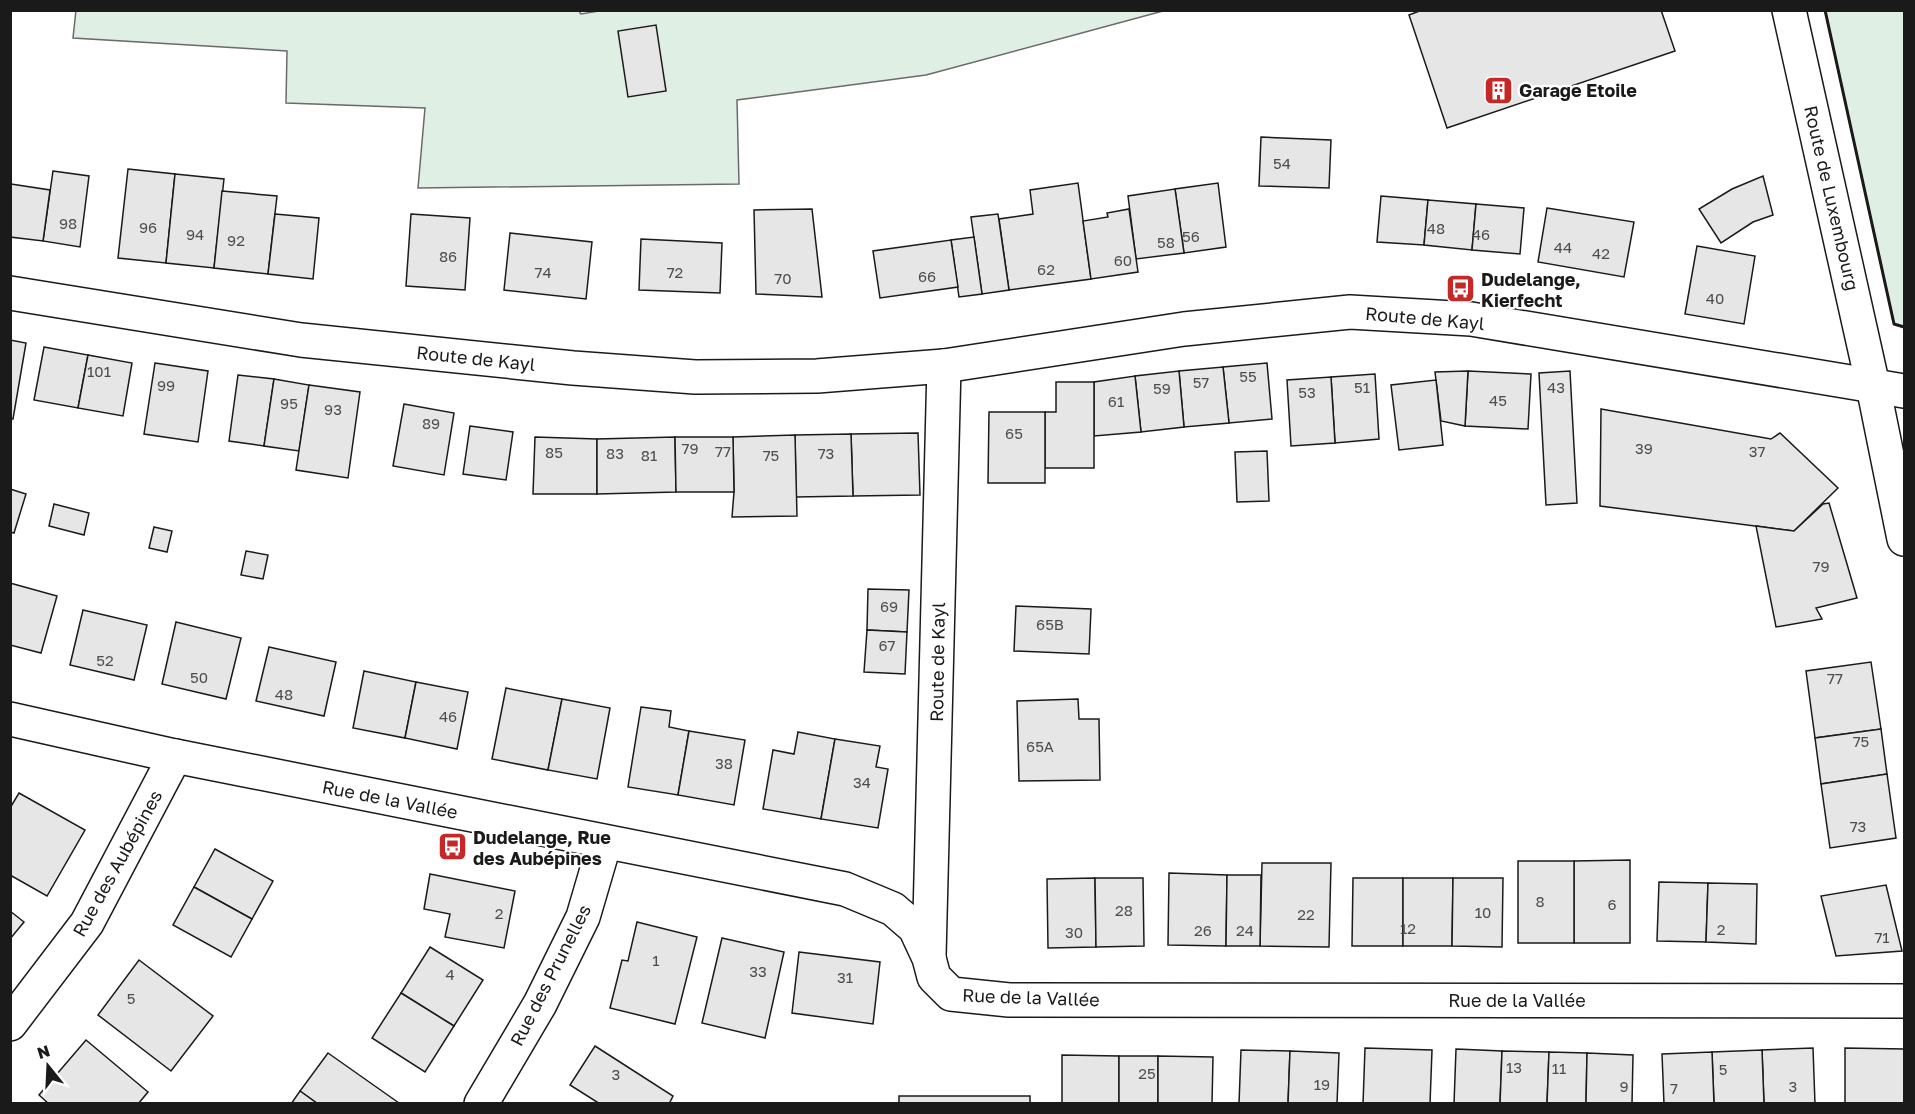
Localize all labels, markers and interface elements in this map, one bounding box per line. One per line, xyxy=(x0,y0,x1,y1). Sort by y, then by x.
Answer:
building icon: Garage Etoile xyxy=(1482,74,1514,106)
place label: Garage Etoile xyxy=(1519,79,1637,101)
street label: Route de Luxembourg xyxy=(1800,103,1864,293)
house number: 54 xyxy=(1273,154,1291,172)
house number: 98 xyxy=(59,214,77,232)
house number: 96 xyxy=(139,218,157,236)
house number: 48 xyxy=(1427,219,1445,237)
house number: 94 xyxy=(186,225,204,243)
house number: 46 xyxy=(1472,225,1490,243)
house number: 56 xyxy=(1182,227,1200,245)
house number: 92 xyxy=(227,231,245,249)
house number: 58 xyxy=(1157,233,1175,251)
house number: 44 xyxy=(1554,238,1572,256)
house number: 42 xyxy=(1592,244,1610,262)
house number: 86 xyxy=(439,247,457,265)
house number: 60 xyxy=(1114,251,1132,269)
house number: 62 xyxy=(1037,260,1055,278)
house number: 74 xyxy=(534,263,552,281)
house number: 72 xyxy=(667,263,683,281)
house number: 66 xyxy=(918,267,936,285)
place label: Dudelange, Kierfecht xyxy=(1481,268,1581,311)
house number: 70 xyxy=(774,269,792,287)
bus stop icon: Dudelange, Kierfecht xyxy=(1444,273,1476,305)
house number: 40 xyxy=(1706,289,1724,307)
street label: Route de Kayl xyxy=(1364,302,1486,334)
street label: Route de Kayl xyxy=(415,341,537,375)
house number: 101 xyxy=(87,362,111,380)
house number: 55 xyxy=(1239,367,1257,385)
house number: 57 xyxy=(1193,373,1209,391)
house number: 99 xyxy=(157,376,175,394)
house number: 51 xyxy=(1354,378,1370,396)
house number: 43 xyxy=(1547,378,1565,396)
house number: 59 xyxy=(1153,379,1171,397)
house number: 53 xyxy=(1298,383,1316,401)
house number: 45 xyxy=(1489,391,1507,409)
house number: 61 xyxy=(1108,392,1124,410)
house number: 95 xyxy=(280,394,298,412)
house number: 93 xyxy=(324,400,342,418)
house number: 89 xyxy=(422,414,440,432)
house number: 65 xyxy=(1005,424,1023,442)
house number: 79 xyxy=(681,439,699,457)
house number: 39 xyxy=(1635,439,1653,457)
house number: 77 xyxy=(715,442,731,460)
house number: 37 xyxy=(1749,442,1765,460)
house number: 85 xyxy=(545,443,563,461)
house number: 83 xyxy=(606,444,624,462)
house number: 73 xyxy=(818,444,834,462)
house number: 81 xyxy=(641,446,657,464)
house number: 75 xyxy=(763,446,779,464)
house number: 79 xyxy=(1812,557,1830,575)
house number: 69 xyxy=(880,597,898,615)
street label: Route de Kayl xyxy=(925,602,949,722)
house number: 65B xyxy=(1036,615,1064,633)
house number: 67 xyxy=(878,636,896,654)
house number: 52 xyxy=(96,651,114,669)
house number: 50 xyxy=(190,668,208,686)
house number: 77 xyxy=(1827,669,1843,687)
house number: 48 xyxy=(275,685,293,703)
house number: 46 xyxy=(439,707,457,725)
house number: 75 xyxy=(1853,732,1869,750)
house number: 65A xyxy=(1026,737,1054,755)
house number: 38 xyxy=(715,754,733,772)
house number: 34 xyxy=(853,773,871,791)
street label: Rue de la Vallée xyxy=(320,775,460,823)
street label: Rue des Aubépines xyxy=(68,786,166,940)
house number: 73 xyxy=(1850,817,1866,835)
place label: Dudelange, Rue des Aubépines xyxy=(473,826,611,869)
bus stop icon: Dudelange, Rue des Aubépines xyxy=(436,831,468,863)
house number: 8 xyxy=(1535,892,1545,910)
house number: 6 xyxy=(1607,895,1617,913)
street label: Rue des Prunelles xyxy=(505,901,595,1049)
house number: 28 xyxy=(1115,901,1133,919)
house number: 10 xyxy=(1475,903,1491,921)
house number: 2 xyxy=(495,904,503,922)
house number: 22 xyxy=(1297,905,1315,923)
house number: 12 xyxy=(1400,919,1416,937)
house number: 2 xyxy=(1717,920,1725,938)
house number: 26 xyxy=(1194,921,1212,939)
house number: 24 xyxy=(1236,921,1254,939)
house number: 30 xyxy=(1065,923,1083,941)
house number: 71 xyxy=(1874,928,1890,946)
house number: 1 xyxy=(652,951,660,969)
house number: 33 xyxy=(749,962,767,980)
house number: 4 xyxy=(445,965,455,983)
house number: 31 xyxy=(837,968,853,986)
street label: Rue de la Vallée xyxy=(962,984,1100,1010)
house number: 5 xyxy=(127,989,135,1007)
street label: Rue de la Vallée xyxy=(1448,989,1586,1011)
north arrow xyxy=(18,1036,78,1096)
text: N xyxy=(34,1040,52,1063)
house number: 13 xyxy=(1506,1058,1522,1076)
house number: 11 xyxy=(1552,1059,1566,1077)
house number: 5 xyxy=(1719,1060,1727,1078)
house number: 25 xyxy=(1138,1064,1156,1082)
house number: 3 xyxy=(612,1065,620,1083)
house number: 19 xyxy=(1314,1075,1330,1093)
house number: 9 xyxy=(1619,1077,1629,1095)
house number: 3 xyxy=(1789,1077,1797,1095)
house number: 7 xyxy=(1670,1079,1678,1097)

